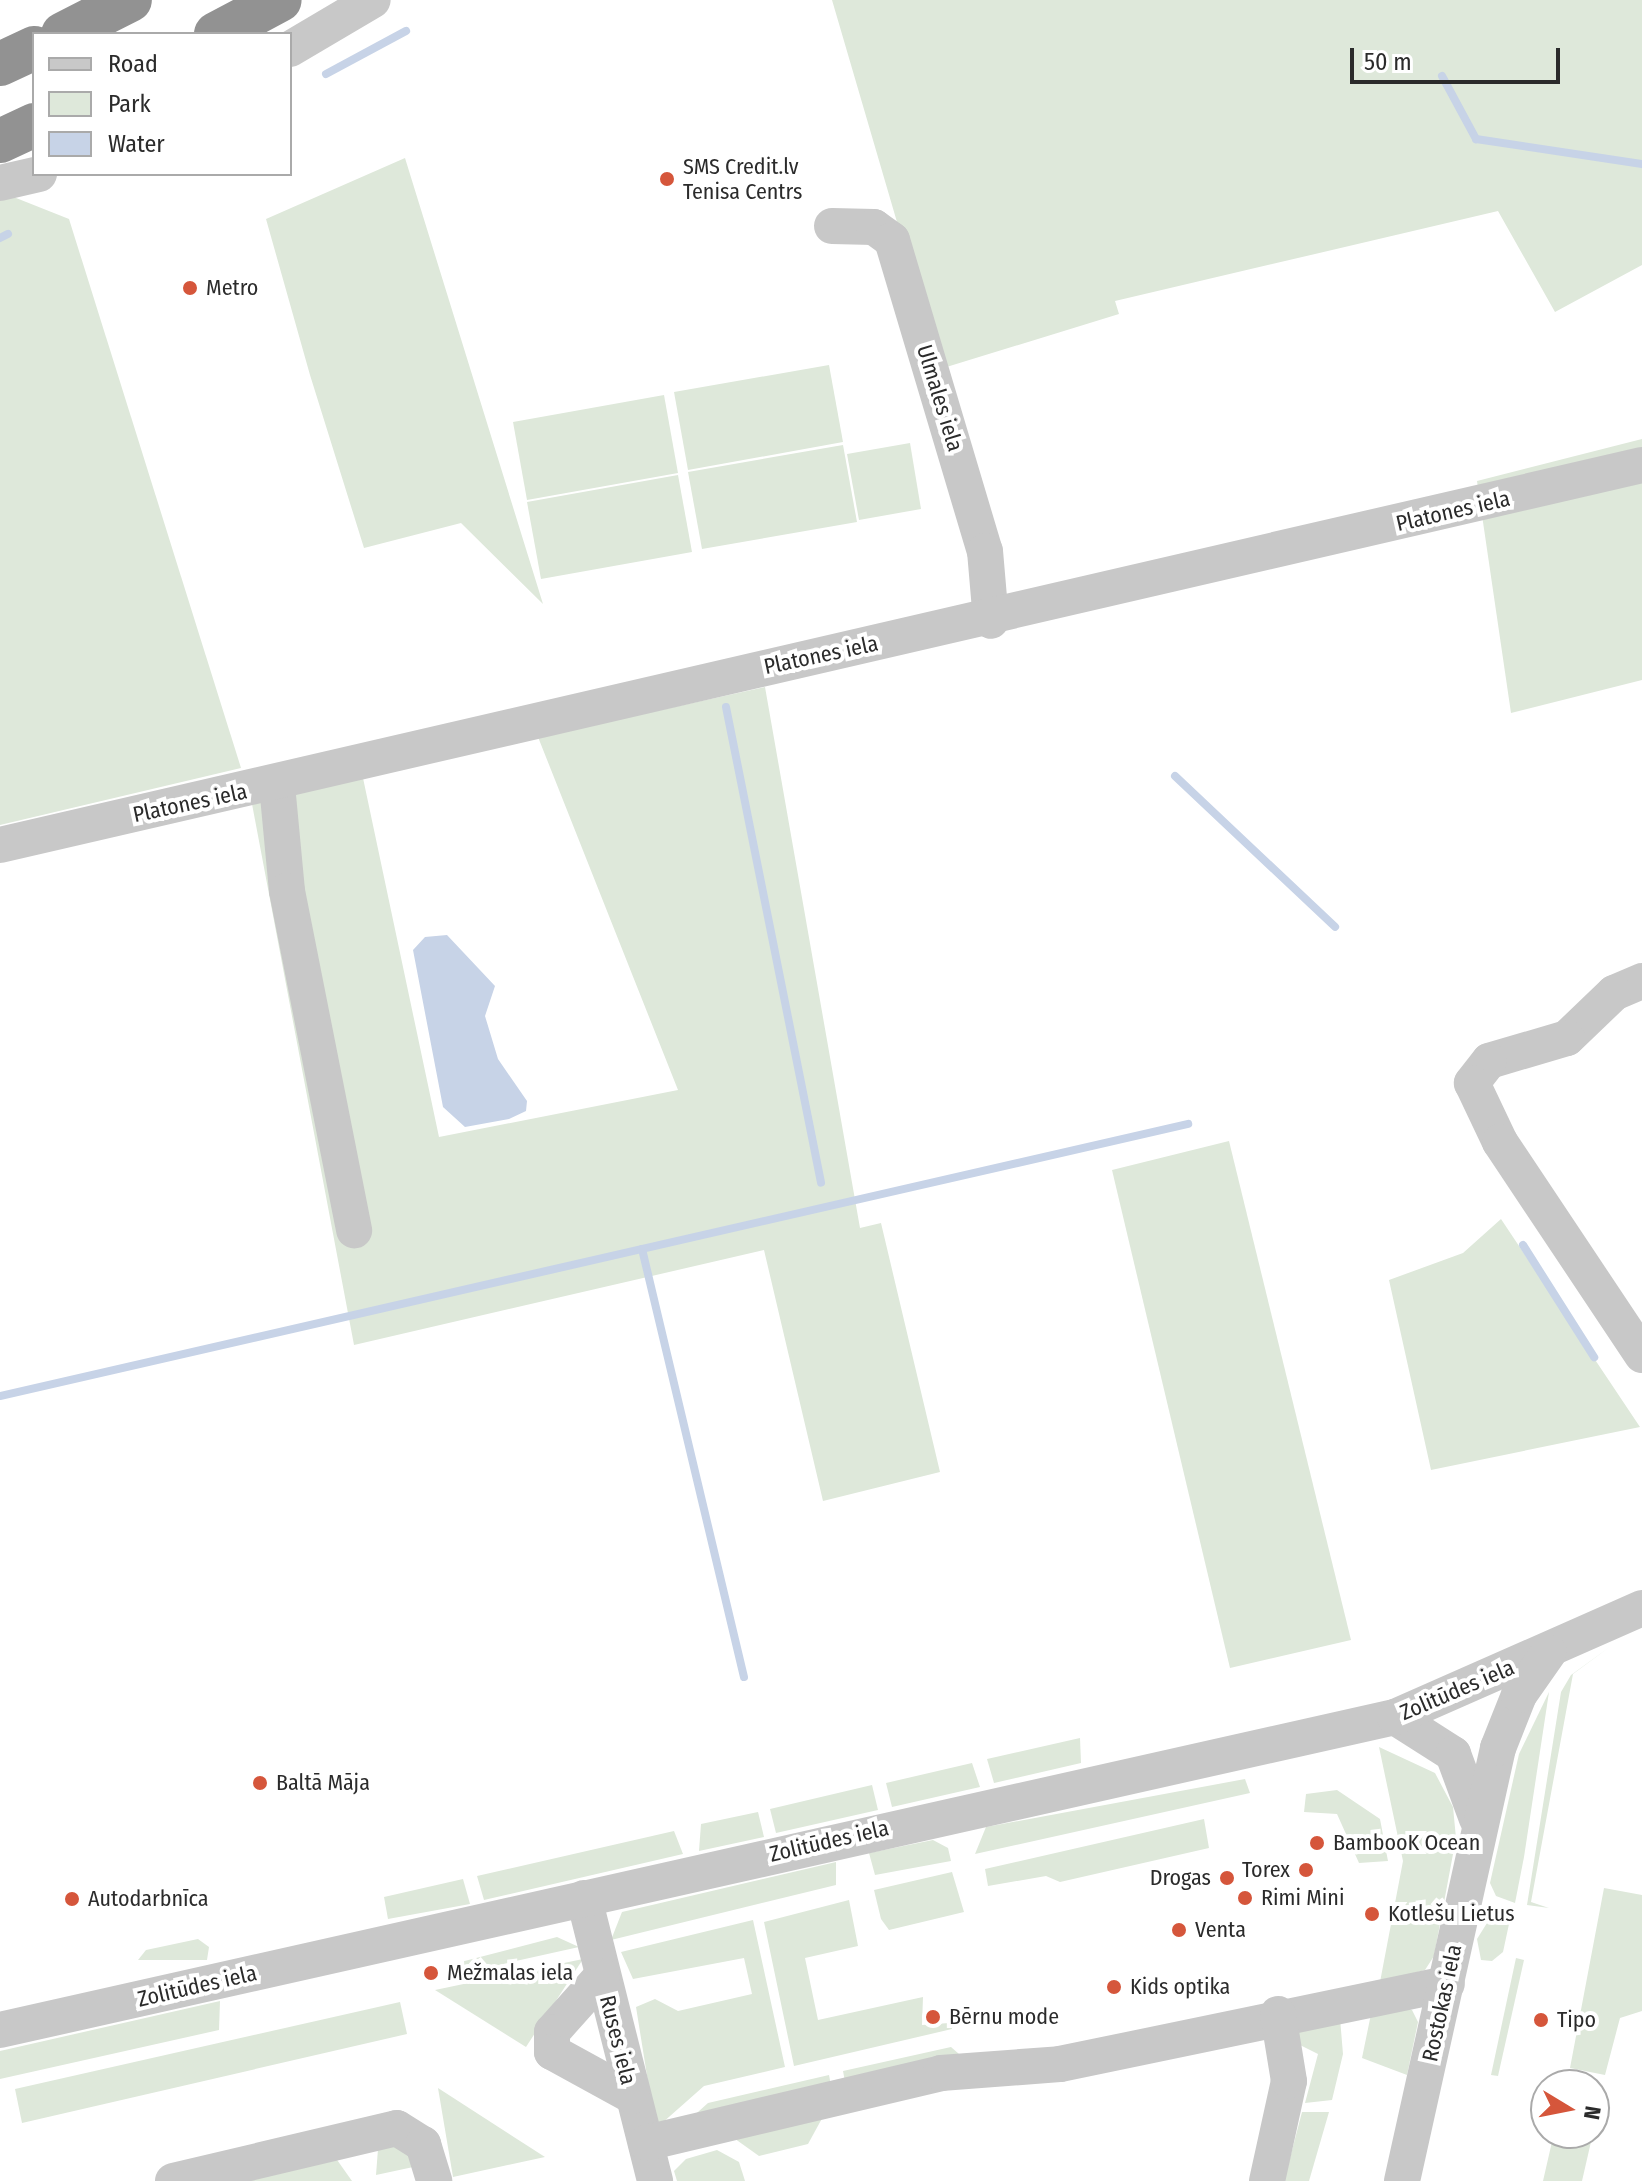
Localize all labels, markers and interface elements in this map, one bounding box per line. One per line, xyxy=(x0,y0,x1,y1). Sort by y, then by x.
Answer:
legend xyxy=(32,32,292,176)
scale bar xyxy=(1354,32,1564,82)
text: 50 m xyxy=(1364,48,1412,76)
text: Road xyxy=(108,50,158,78)
text: Park xyxy=(108,90,151,118)
text: Water xyxy=(108,130,165,158)
place label: SMS Credit.lv Tenisa Centrs xyxy=(683,153,802,204)
marker: SMS Credit.lv Tenisa Centrs xyxy=(658,170,676,188)
place label: Metro xyxy=(206,275,258,301)
marker: Metro xyxy=(181,279,199,297)
street label: Ulmales iela xyxy=(911,341,969,455)
street label: Platones iela xyxy=(1393,485,1513,537)
street label: Platones iela xyxy=(761,630,881,680)
street label: Platones iela xyxy=(130,778,250,828)
street label: Zolitūdes iela xyxy=(1396,1654,1518,1726)
place label: Baltā Māja xyxy=(276,1770,370,1796)
marker: Baltā Māja xyxy=(251,1774,269,1792)
street label: Zolitūdes iela xyxy=(767,1814,891,1868)
place label: BambooK Ocean xyxy=(1333,1830,1480,1856)
marker: BambooK Ocean xyxy=(1308,1834,1326,1852)
place label: Torex xyxy=(1242,1857,1290,1883)
marker: Torex xyxy=(1297,1861,1315,1879)
place label: Drogas xyxy=(1150,1865,1211,1891)
marker: Drogas xyxy=(1218,1869,1236,1887)
place label: Rimi Mini xyxy=(1261,1885,1344,1911)
place label: Autodarbnīca xyxy=(88,1886,209,1912)
marker: Rimi Mini xyxy=(1236,1889,1254,1907)
marker: Autodarbnīca xyxy=(63,1890,81,1908)
place label: Kotlešu Lietus xyxy=(1388,1901,1515,1927)
marker: Kotlešu Lietus xyxy=(1363,1905,1381,1923)
place label: Venta xyxy=(1195,1917,1246,1943)
marker: Venta xyxy=(1170,1921,1188,1939)
street label: Rostokas iela xyxy=(1417,1942,1467,2064)
street label: Zolitūdes iela xyxy=(135,1959,259,2013)
place label: Mežmalas iela xyxy=(447,1960,573,1986)
marker: Mežmalas iela xyxy=(422,1964,440,1982)
place label: Kids optika xyxy=(1130,1974,1230,2000)
marker: Kids optika xyxy=(1105,1978,1123,1996)
street label: Ruses iela xyxy=(594,1993,642,2087)
place label: Bērnu mode xyxy=(949,2004,1059,2030)
place label: Tipo xyxy=(1557,2007,1596,2033)
marker: Bērnu mode xyxy=(924,2008,942,2026)
marker: Tipo xyxy=(1532,2011,1550,2029)
north arrow xyxy=(1530,2069,1610,2149)
text: N xyxy=(1578,2104,1607,2122)

